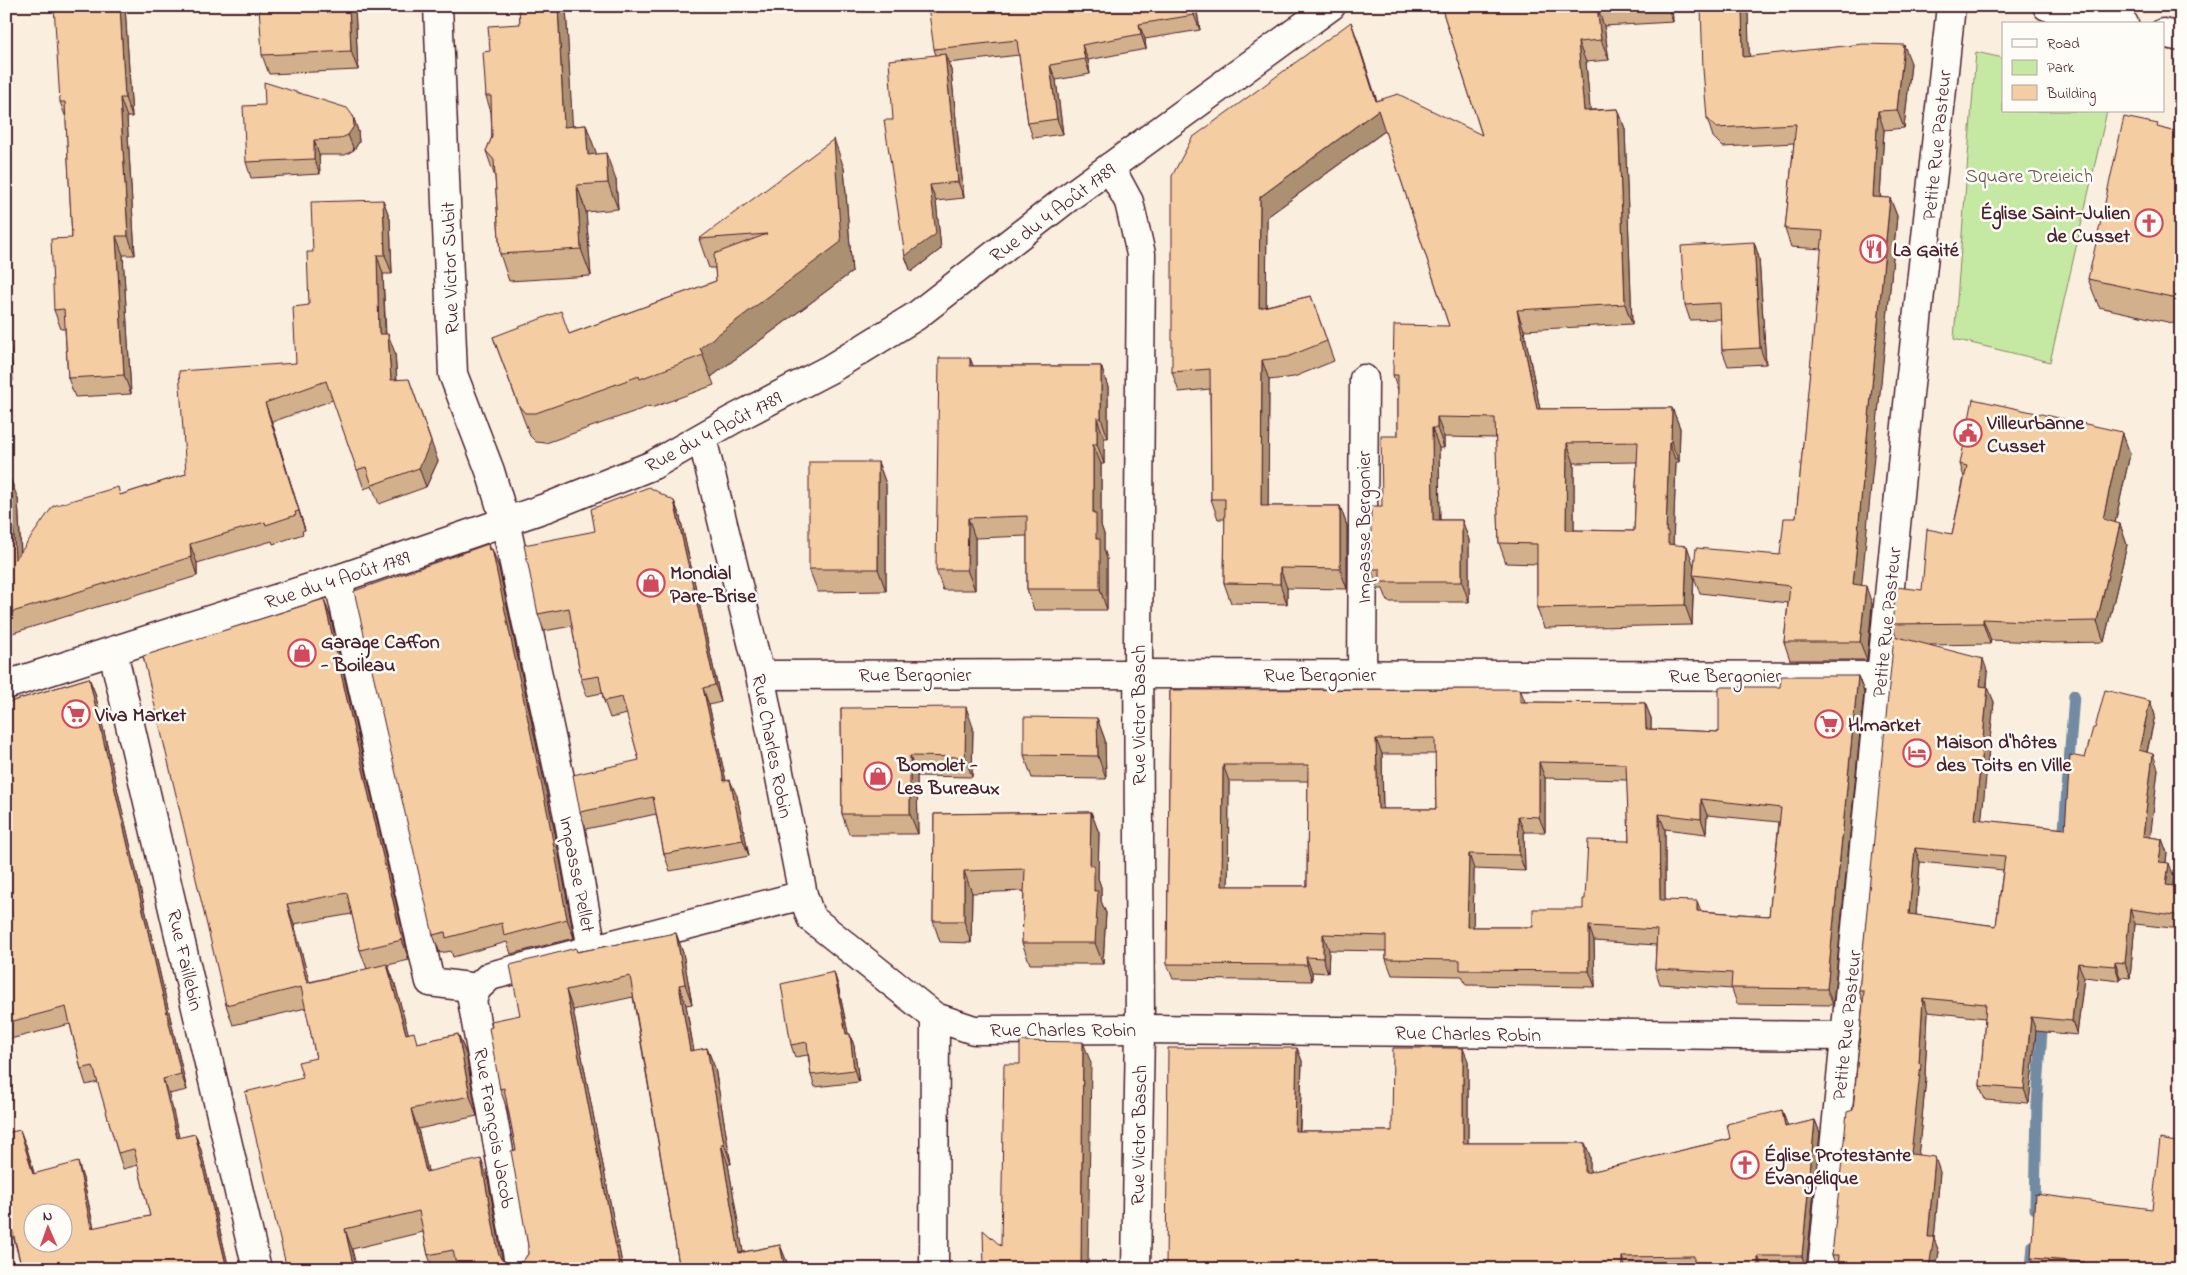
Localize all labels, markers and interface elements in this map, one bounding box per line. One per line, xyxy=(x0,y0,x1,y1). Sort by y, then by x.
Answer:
legend xyxy=(2002,22,2164,112)
text: Road xyxy=(2047,33,2080,55)
text: Park xyxy=(2047,57,2075,79)
street label: Petite Rue Pasteur xyxy=(1916,68,1961,222)
text: Building xyxy=(2046,83,2096,106)
street label: Rue du 4 Août 1789 xyxy=(984,157,1123,271)
park label: Square Dreieich xyxy=(1965,163,2093,192)
place label: Église Saint-Julien de Cusset xyxy=(1980,200,2130,252)
street label: Rue Victor Subit xyxy=(435,201,468,335)
church icon: Église Saint-Julien de Cusset xyxy=(2134,208,2164,238)
restaurant icon: La Gaité xyxy=(1859,234,1889,264)
place label: La Gaité xyxy=(1893,237,1960,266)
street label: Rue du 4 Août 1789 xyxy=(641,385,788,482)
place label: Villeurbanne Cusset xyxy=(1986,410,2085,462)
public building icon: Villeurbanne Cusset xyxy=(1953,418,1983,448)
street label: Impasse Bergonier xyxy=(1351,450,1381,603)
street label: Rue du 4 Août 1789 xyxy=(261,544,414,619)
street label: Petite Rue Pasteur xyxy=(1866,545,1911,699)
place label: Mondial Pare-Brise xyxy=(670,560,757,612)
shop icon: Mondial Pare-Brise xyxy=(636,568,666,598)
place label: Garage Caffon - Boileau xyxy=(320,629,440,681)
shop icon: Garage Caffon - Boileau xyxy=(287,638,317,668)
street label: Rue Victor Basch xyxy=(1126,645,1155,785)
street label: Rue Bergonier xyxy=(858,662,972,692)
street label: Rue Bergonier xyxy=(1263,662,1377,692)
street label: Rue Bergonier xyxy=(1668,663,1782,693)
street label: Rue Charles Robin xyxy=(742,672,799,821)
supermarket icon: Viva Market xyxy=(61,699,91,729)
place label: Viva Market xyxy=(94,702,186,731)
supermarket icon: H.market xyxy=(1814,709,1844,739)
place label: H.market xyxy=(1848,712,1921,741)
place label: Maison d'hôtes des Toits en Ville xyxy=(1936,729,2072,781)
hotel icon: Maison d'hôtes des Toits en Ville xyxy=(1902,738,1932,768)
place label: Bomolet - Les Bureaux xyxy=(896,752,1000,804)
shop icon: Bomolet - Les Bureaux xyxy=(863,761,893,791)
street label: Impasse Pellet xyxy=(550,814,601,935)
street label: Rue Faillebin xyxy=(158,907,209,1014)
street label: Petite Rue Pasteur xyxy=(1826,948,1871,1102)
street label: Rue Charles Robin xyxy=(990,1017,1136,1046)
street label: Rue Charles Robin xyxy=(1395,1020,1541,1051)
street label: Rue François Jacob xyxy=(464,1046,521,1211)
street label: Rue Victor Basch xyxy=(1125,1065,1156,1205)
place label: Église Protestante Évangélique xyxy=(1764,1142,1912,1195)
church icon: Église Protestante Évangélique xyxy=(1730,1150,1760,1180)
north arrow xyxy=(22,1202,72,1252)
text: N xyxy=(43,1206,53,1227)

